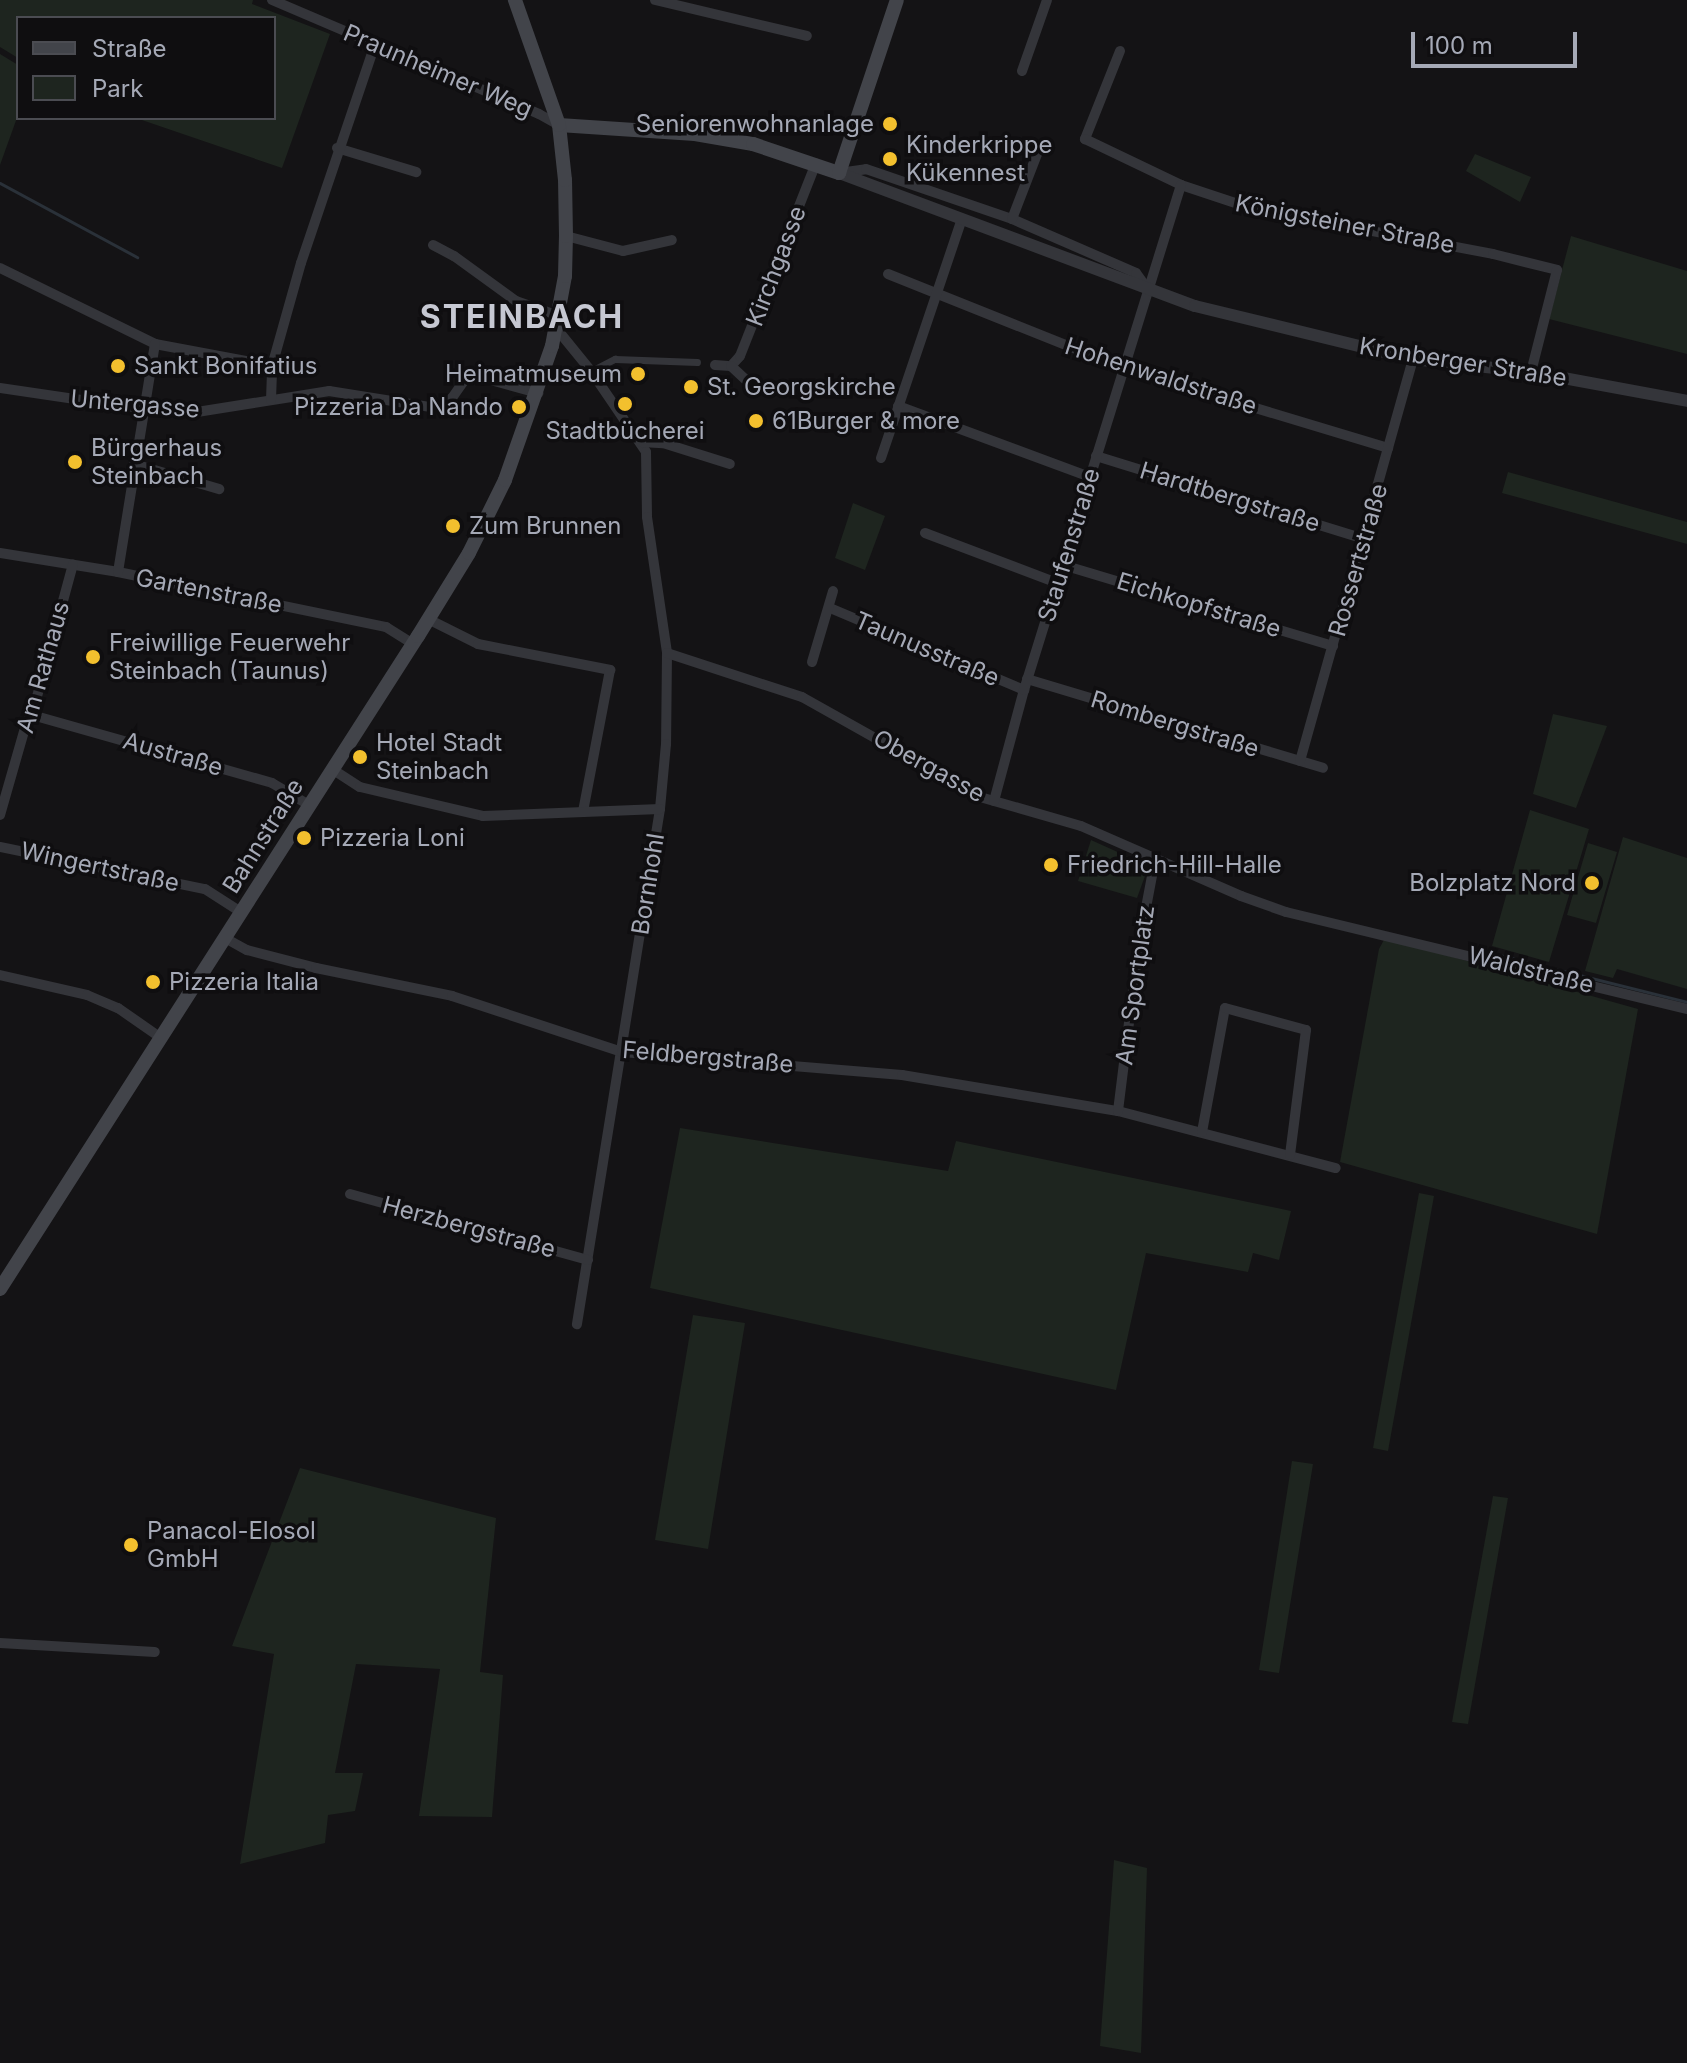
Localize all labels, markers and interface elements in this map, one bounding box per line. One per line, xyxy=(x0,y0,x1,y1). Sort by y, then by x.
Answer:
legend xyxy=(16,16,276,120)
scale bar xyxy=(1415,16,1581,66)
street label: Praunheimer Weg xyxy=(339,18,537,124)
text: 100 m xyxy=(1425,31,1493,60)
text: Straße xyxy=(92,34,167,63)
text: Park xyxy=(92,74,143,103)
place label: Seniorenwohnanlage xyxy=(636,110,874,138)
marker: Seniorenwohnanlage xyxy=(881,115,899,133)
place label: Kinderkrippe Kükennest xyxy=(906,131,1052,187)
marker: Kinderkrippe Kükennest xyxy=(881,150,899,168)
street label: Königsteiner Straße xyxy=(1233,189,1457,259)
street label: Kirchgasse xyxy=(740,202,812,330)
district label: STEINBACH xyxy=(420,298,624,336)
street label: Hohenwaldstraße xyxy=(1061,331,1261,421)
street label: Kronberger Straße xyxy=(1357,331,1569,393)
place label: Sankt Bonifatius xyxy=(134,352,317,380)
marker: Sankt Bonifatius xyxy=(109,357,127,375)
place label: Heimatmuseum xyxy=(445,360,622,388)
marker: Heimatmuseum xyxy=(629,365,647,383)
place label: St. Georgskirche xyxy=(707,373,896,401)
marker: St. Georgskirche xyxy=(682,378,700,396)
street label: Untergasse xyxy=(69,384,201,424)
place label: Pizzeria Da Nando xyxy=(294,393,503,421)
marker: Stadtbücherei xyxy=(616,395,634,413)
marker: Pizzeria Da Nando xyxy=(510,398,528,416)
place label: 61Burger & more xyxy=(772,407,960,435)
marker: 61Burger & more xyxy=(747,412,765,430)
place label: Stadtbücherei xyxy=(546,417,704,445)
place label: Bürgerhaus Steinbach xyxy=(91,434,222,490)
marker: Bürgerhaus Steinbach xyxy=(66,453,84,471)
street label: Hardtbergstraße xyxy=(1137,456,1323,538)
street label: Staufenstraße xyxy=(1032,465,1106,625)
street label: Rossertstraße xyxy=(1322,480,1394,640)
place label: Zum Brunnen xyxy=(469,512,622,540)
marker: Zum Brunnen xyxy=(444,517,462,535)
street label: Gartenstraße xyxy=(133,563,285,619)
street label: Eichkopfstraße xyxy=(1113,566,1285,644)
street label: Am Rathaus xyxy=(10,598,76,736)
street label: Taunusstraße xyxy=(850,606,1004,692)
place label: Freiwillige Feuerwehr Steinbach (Taunus) xyxy=(109,629,350,685)
marker: Freiwillige Feuerwehr Steinbach (Taunus) xyxy=(84,648,102,666)
street label: Rombergstraße xyxy=(1087,685,1263,763)
street label: Obergasse xyxy=(868,724,990,808)
street label: Austraße xyxy=(120,726,226,782)
place label: Hotel Stadt Steinbach xyxy=(376,729,502,785)
marker: Hotel Stadt Steinbach xyxy=(351,748,369,766)
street label: Bahnstraße xyxy=(217,774,309,898)
place label: Pizzeria Loni xyxy=(320,824,465,852)
marker: Pizzeria Loni xyxy=(295,829,313,847)
street label: Bornhohl xyxy=(626,831,670,937)
street label: Wingertstraße xyxy=(18,836,182,898)
place label: Friedrich-Hill-Halle xyxy=(1067,851,1282,879)
marker: Friedrich-Hill-Halle xyxy=(1042,856,1060,874)
place label: Bolzplatz Nord xyxy=(1409,869,1576,897)
marker: Bolzplatz Nord xyxy=(1583,874,1601,892)
street label: Am Sportplatz xyxy=(1110,903,1160,1067)
street label: Waldstraße xyxy=(1465,941,1597,999)
place label: Pizzeria Italia xyxy=(169,968,319,996)
marker: Pizzeria Italia xyxy=(144,973,162,991)
street label: Feldbergstraße xyxy=(621,1035,795,1079)
street label: Herzbergstraße xyxy=(379,1190,559,1264)
place label: Panacol-Elosol GmbH xyxy=(147,1517,316,1573)
marker: Panacol-Elosol GmbH xyxy=(122,1536,140,1554)

